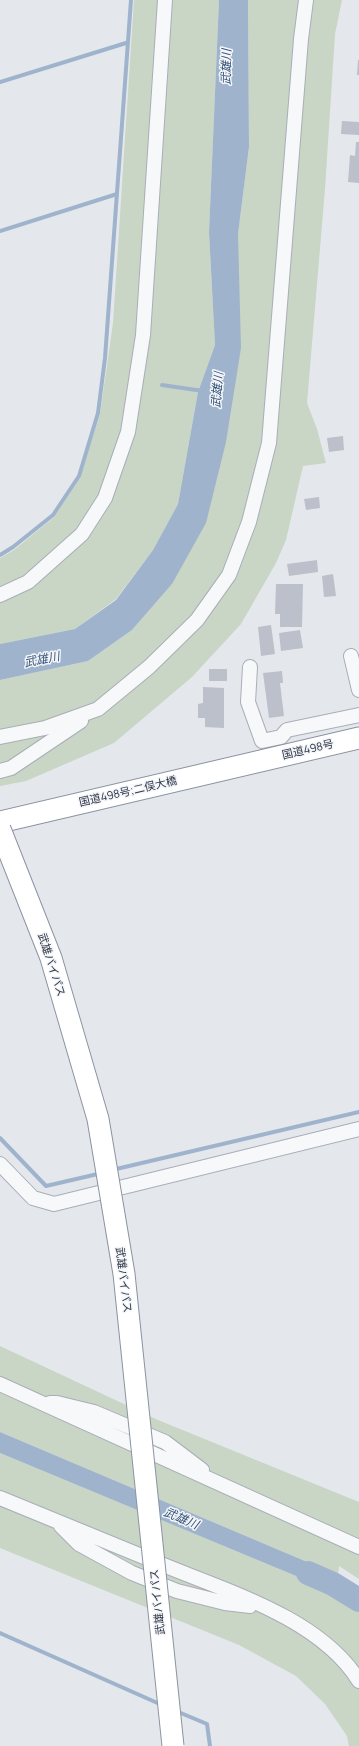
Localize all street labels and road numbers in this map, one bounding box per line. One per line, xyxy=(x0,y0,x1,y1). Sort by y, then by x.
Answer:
street label: 国道498号 xyxy=(281,738,335,762)
street label: 国道498号;二俣大橋 xyxy=(78,774,178,810)
street label: 武雄バイパス xyxy=(35,932,67,998)
street label: 武雄バイパス xyxy=(112,1246,134,1314)
street label: 武雄バイパス xyxy=(148,1568,168,1636)

